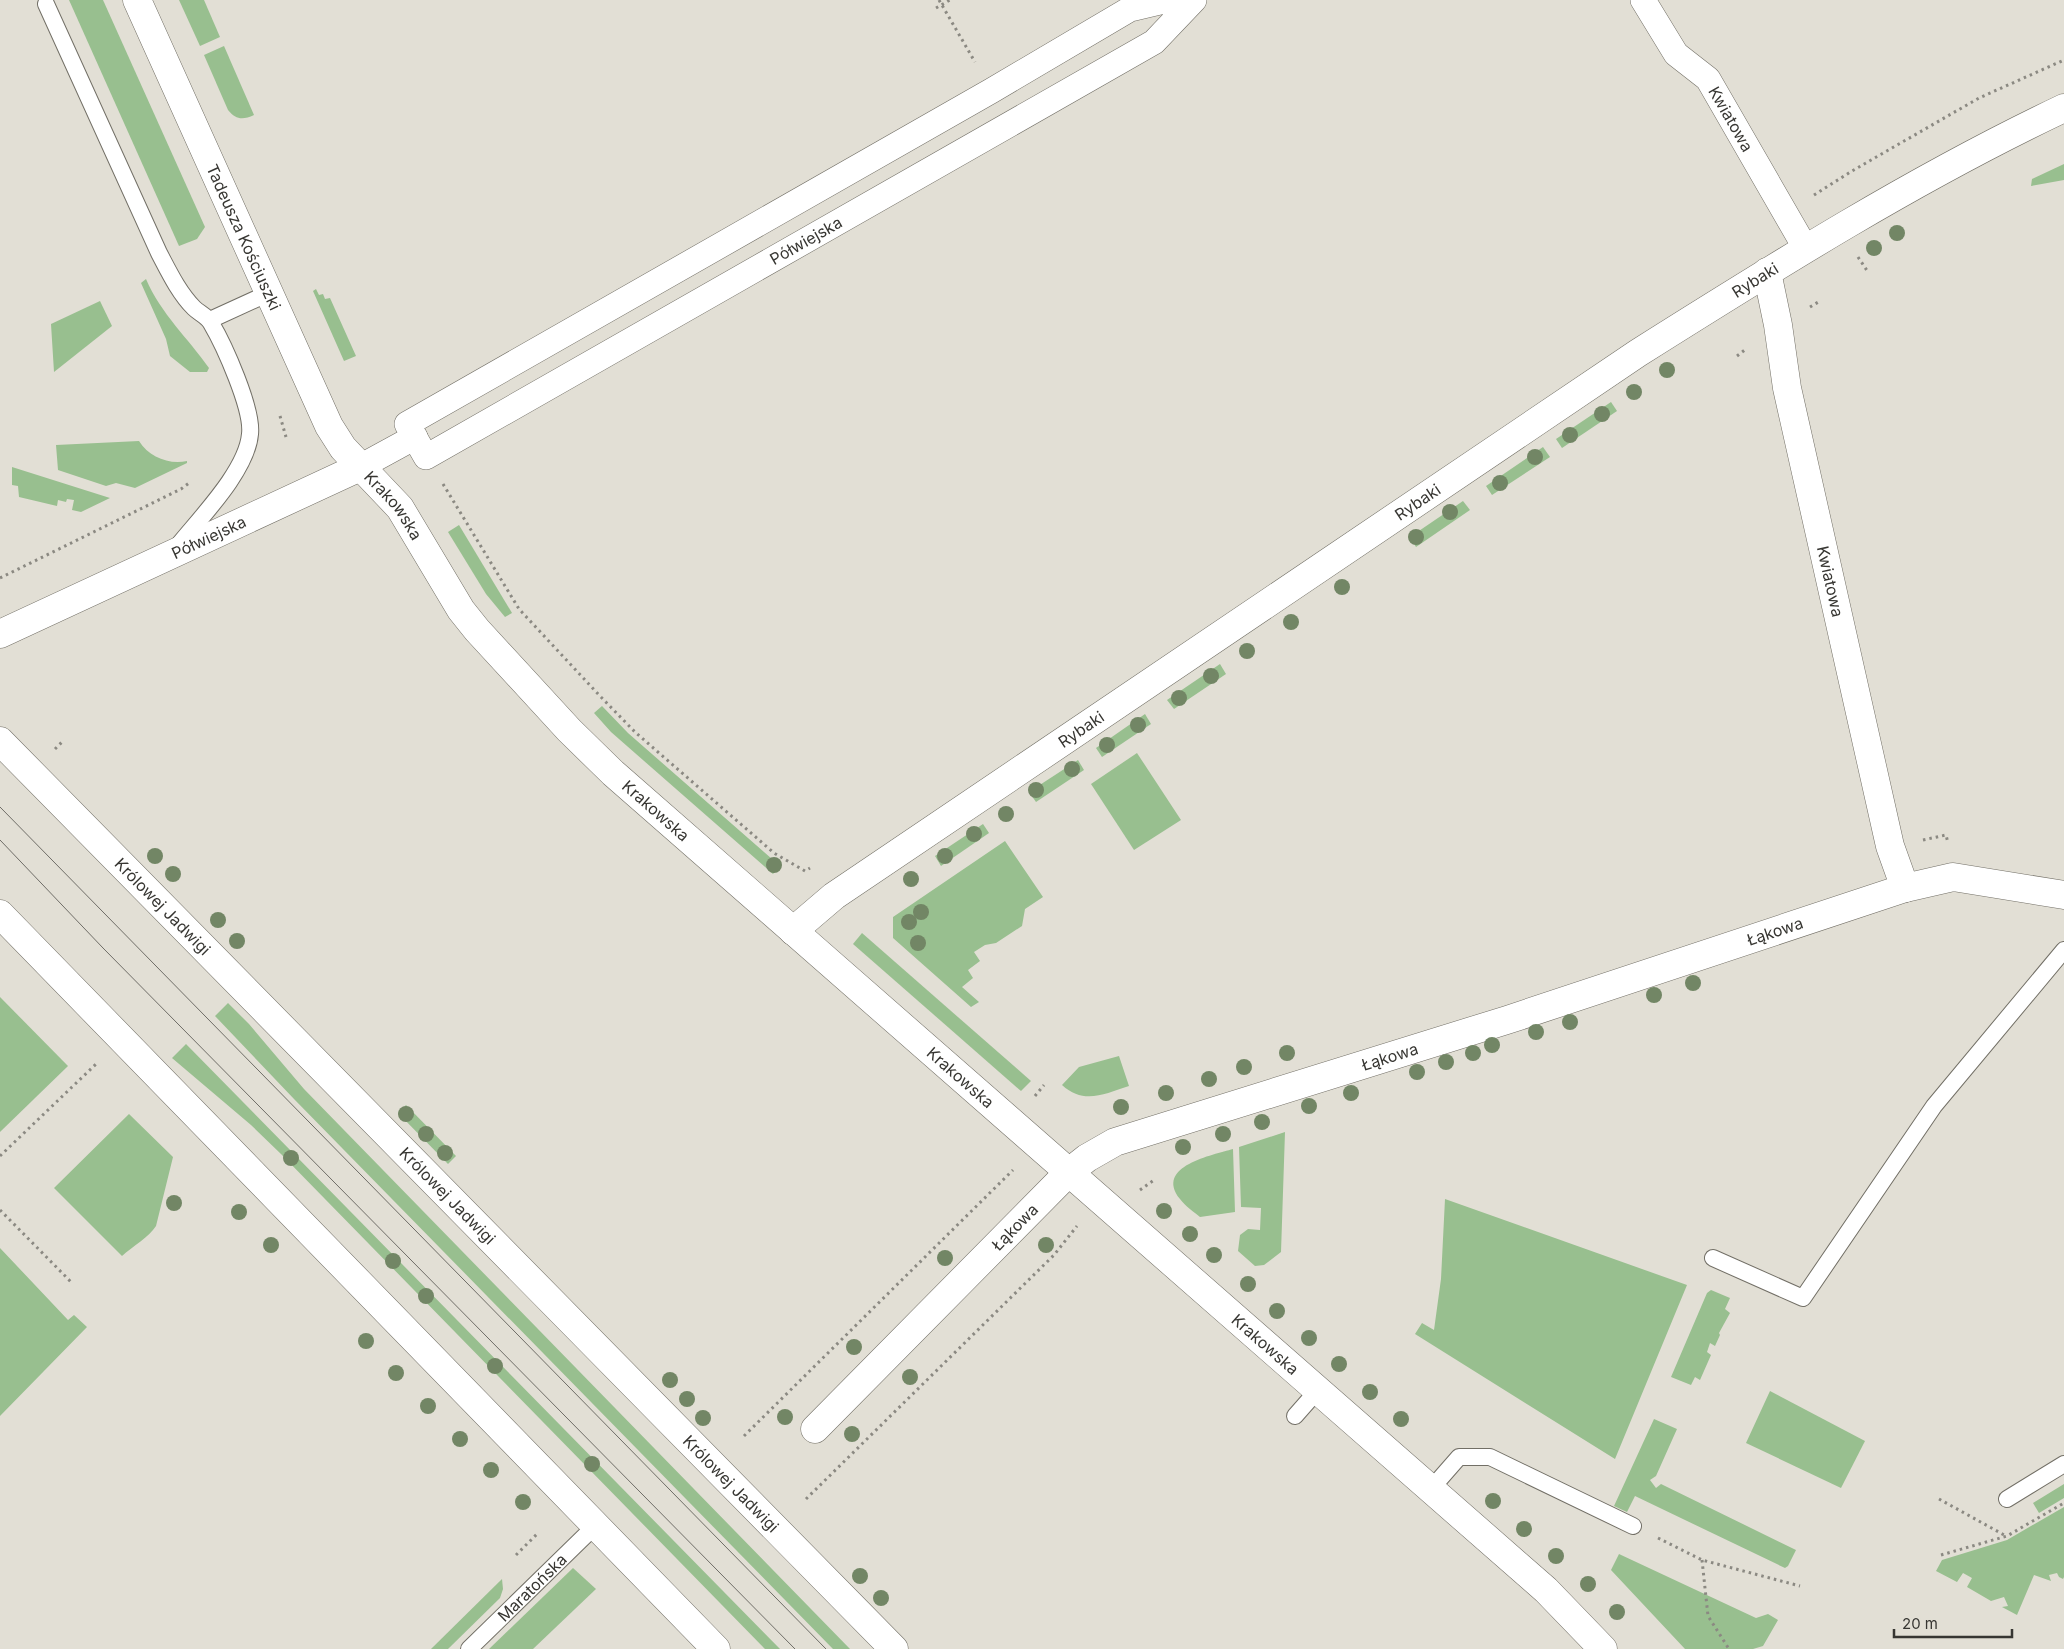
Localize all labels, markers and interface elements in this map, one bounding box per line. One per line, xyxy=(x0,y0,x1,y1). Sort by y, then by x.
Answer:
street label: Kwiatowa xyxy=(1704,83,1758,155)
street label: Tadeusza Kościuszki xyxy=(202,161,285,313)
street label: Półwiejska xyxy=(766,212,846,269)
street label: Rybaki xyxy=(1728,258,1782,302)
street label: Krakowska xyxy=(360,467,427,543)
street label: Rybaki xyxy=(1391,479,1444,524)
street label: Półwiejska xyxy=(168,511,249,563)
street label: Kwiatowa xyxy=(1813,544,1848,619)
street label: Rybaki xyxy=(1054,707,1108,752)
street label: Krakowska xyxy=(618,776,694,845)
street label: Królowej Jadwigi xyxy=(111,854,215,959)
street label: Łąkowa xyxy=(1744,913,1806,950)
street label: Łąkowa xyxy=(1359,1038,1420,1075)
street label: Krakowska xyxy=(923,1043,998,1112)
street label: Królowej Jadwigi xyxy=(395,1143,500,1248)
street label: Łąkowa xyxy=(987,1199,1042,1255)
street label: Krakowska xyxy=(1228,1309,1303,1379)
street label: Królowej Jadwigi xyxy=(679,1431,783,1536)
street label: Maratońska xyxy=(493,1549,571,1626)
scale bar xyxy=(1894,1606,2012,1638)
text: 20 m xyxy=(1902,1614,1938,1633)

